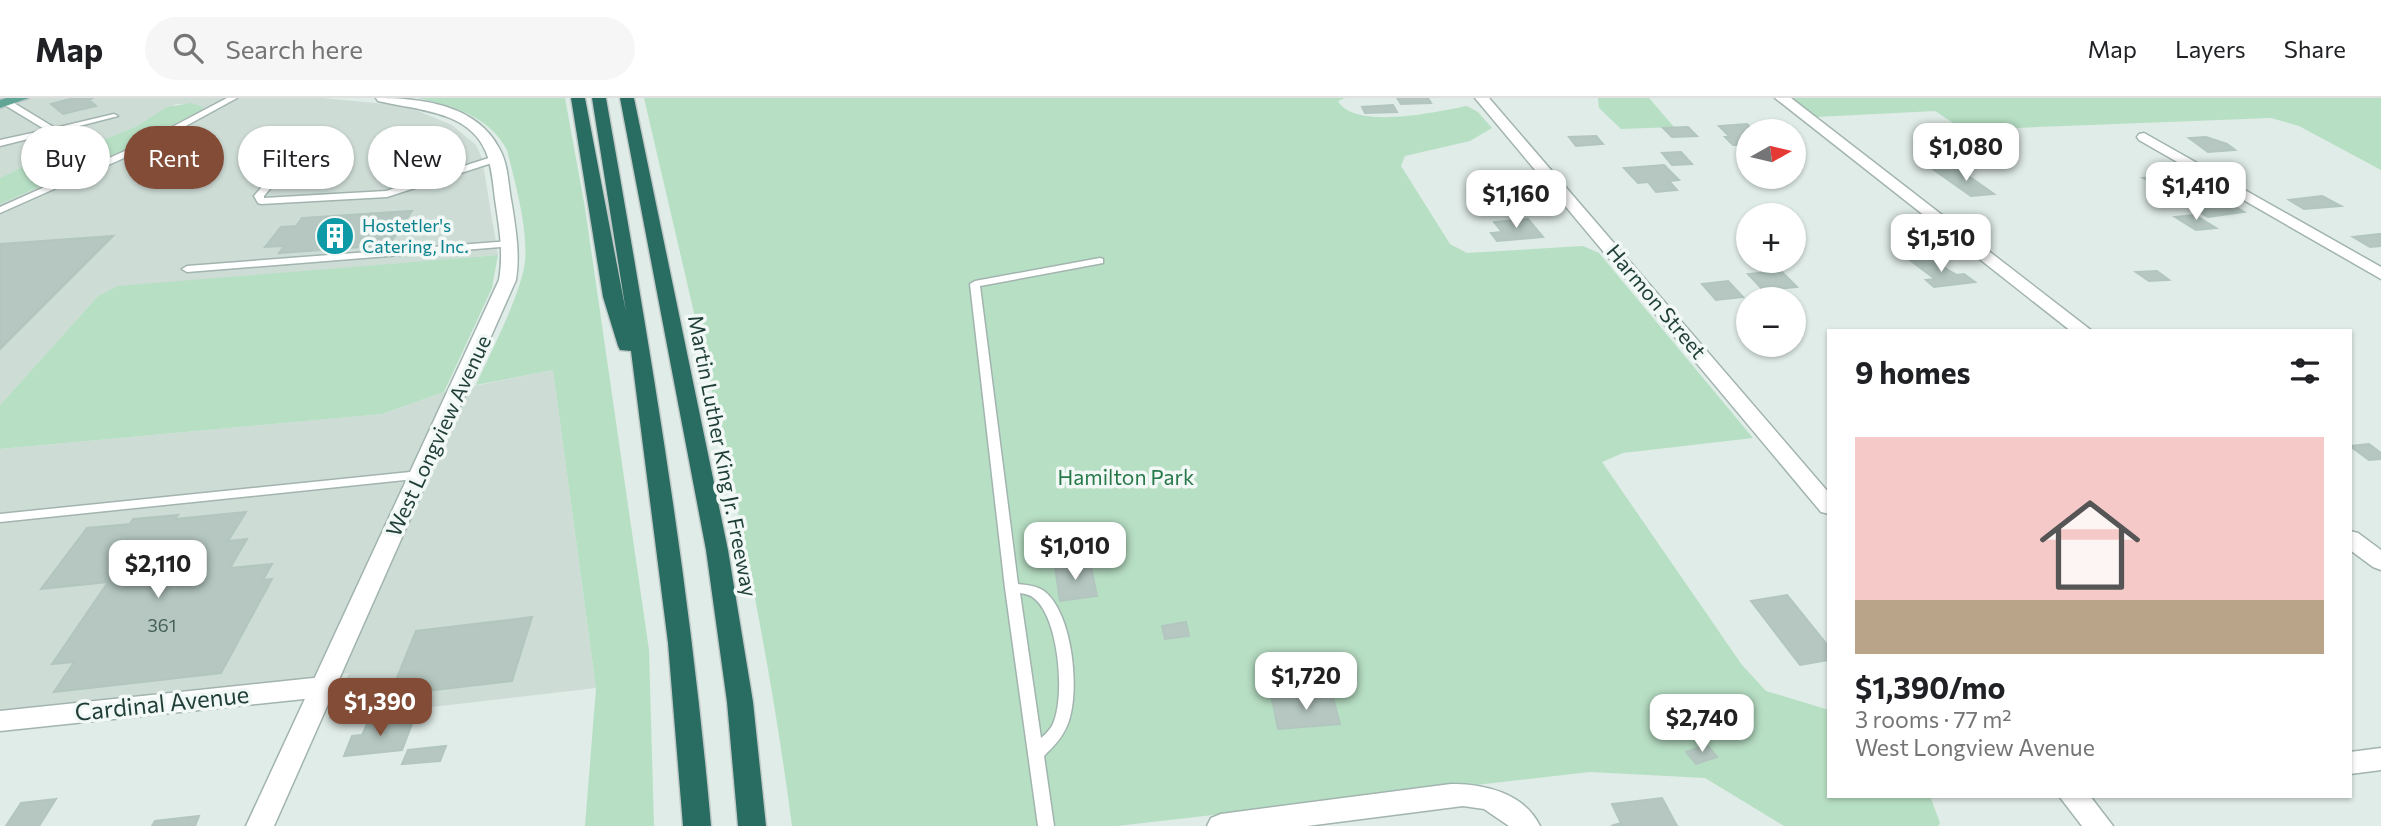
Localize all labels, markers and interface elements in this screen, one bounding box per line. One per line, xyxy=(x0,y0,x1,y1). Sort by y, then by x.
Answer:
search box xyxy=(145,17,635,80)
text: Map xyxy=(35,28,103,69)
icon: search xyxy=(169,29,207,67)
text: Search here xyxy=(225,33,363,64)
text: Map xyxy=(2088,34,2137,63)
text: Layers xyxy=(2175,34,2246,63)
text: Share xyxy=(2284,34,2346,63)
north arrow xyxy=(1736,119,1806,189)
map controls xyxy=(1736,119,1806,357)
pin: $1,080 xyxy=(1909,123,2023,183)
chip: Buy xyxy=(21,126,110,189)
chip: Rent xyxy=(124,126,224,189)
chip: Filters xyxy=(238,126,354,189)
chip: New xyxy=(368,126,466,189)
text: $1,080 xyxy=(1929,132,2003,160)
pin: $1,410 xyxy=(2139,162,2253,222)
pin: $1,160 xyxy=(1459,170,1573,230)
text: $1,410 xyxy=(2162,171,2230,199)
text: $1,160 xyxy=(1482,179,1550,207)
button: + xyxy=(1736,203,1806,273)
place label: Hostetler's Catering, Inc. xyxy=(362,214,468,257)
pin: $1,510 xyxy=(1884,214,1998,274)
building icon: Hostetler's Catering, Inc. xyxy=(314,215,356,257)
text: $1,510 xyxy=(1907,223,1975,251)
street label: Harmon Street xyxy=(1602,239,1712,363)
button: − xyxy=(1736,287,1806,357)
street label: Martin Luther King Jr. Freeway xyxy=(684,313,763,599)
street label: West Longview Avenue xyxy=(380,331,495,540)
icon: filters xyxy=(2286,352,2324,390)
text: 9 homes xyxy=(1855,353,1970,390)
park label: Hamilton Park xyxy=(1058,464,1194,489)
icon: home xyxy=(2027,482,2153,608)
pin: $1,010 xyxy=(1018,522,1132,582)
text: $1,010 xyxy=(1040,531,1110,559)
pin: $2,110 xyxy=(101,540,215,600)
text: $2,110 xyxy=(125,549,191,577)
house number: 361 xyxy=(148,614,176,636)
pin: $1,720 xyxy=(1249,652,1363,712)
text: $1,720 xyxy=(1271,661,1341,689)
text: $1,390/mo xyxy=(1855,668,2005,705)
pin: $1,390 xyxy=(323,678,437,738)
street label: Cardinal Avenue xyxy=(73,679,250,726)
text: $1,390 xyxy=(344,687,416,715)
pin: $2,740 xyxy=(1645,694,1759,754)
text: $2,740 xyxy=(1666,703,1738,731)
text: 3 rooms · 77 m² xyxy=(1855,705,2012,733)
text: West Longview Avenue xyxy=(1855,733,2095,761)

